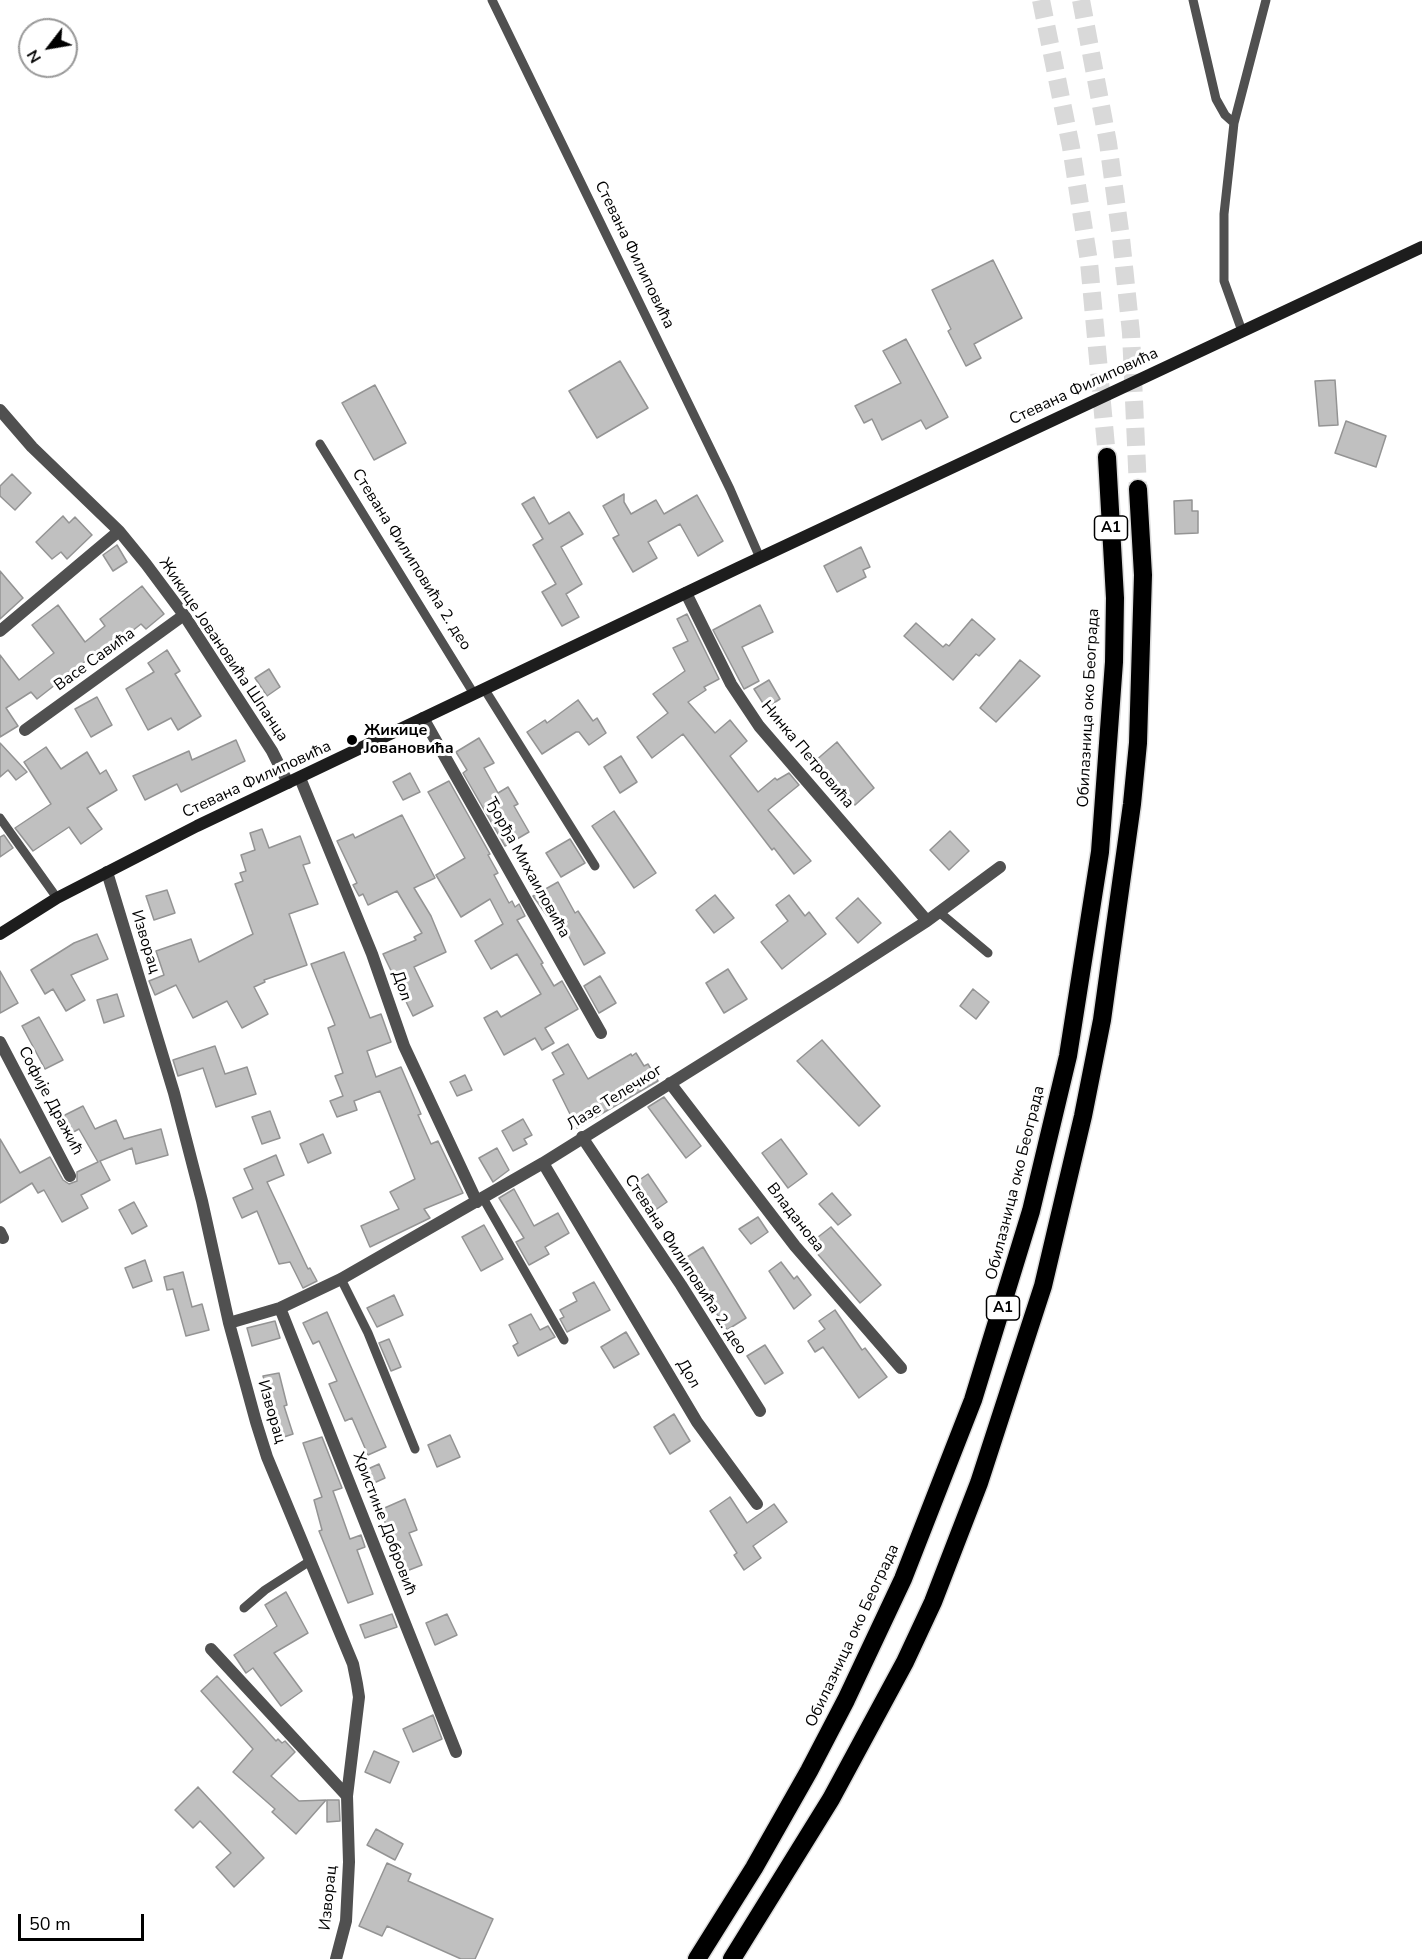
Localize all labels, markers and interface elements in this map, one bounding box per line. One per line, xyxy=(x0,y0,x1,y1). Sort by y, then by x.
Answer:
north arrow xyxy=(18,18,78,78)
text: N xyxy=(22,45,47,67)
street label: Стевана Филиповића xyxy=(590,178,678,332)
street label: Стевана Филиповића xyxy=(1007,344,1161,430)
street label: Стевана Филиповића 2. део xyxy=(347,466,475,654)
road number: A1 xyxy=(1094,516,1128,540)
street label: Жикице Јовановића Шпанца xyxy=(154,554,292,746)
street label: Обилазница око Београда xyxy=(1074,608,1104,808)
street label: Васе Савића xyxy=(51,624,139,696)
street label: Нинка Петровића xyxy=(756,697,858,813)
place label: Жикице Јовановића xyxy=(364,721,454,759)
marker: Жикице Јовановића xyxy=(345,733,359,747)
street label: Стевана Филиповића xyxy=(180,737,334,823)
street label: Ђорђа Михаиловића xyxy=(480,794,574,942)
street label: Изворац xyxy=(126,908,164,976)
street label: Дол xyxy=(387,968,415,1004)
street label: Софије Дражић xyxy=(13,1043,87,1159)
street label: Лазе Телечког xyxy=(564,1061,666,1135)
street label: Обилазница око Београда xyxy=(983,1084,1049,1282)
street label: Стевана Филиповића 2. део xyxy=(620,1172,750,1358)
street label: Владанова xyxy=(762,1180,828,1256)
road number: A1 xyxy=(986,1296,1020,1320)
street label: Дол xyxy=(672,1356,704,1392)
street label: Изворац xyxy=(253,1378,289,1446)
street label: Христине Добровић xyxy=(348,1450,420,1598)
street label: Обилазница око Београда xyxy=(802,1542,904,1730)
street label: Изворац xyxy=(316,1865,342,1931)
scale bar xyxy=(21,1902,147,1940)
text: 50 m xyxy=(29,1912,71,1936)

